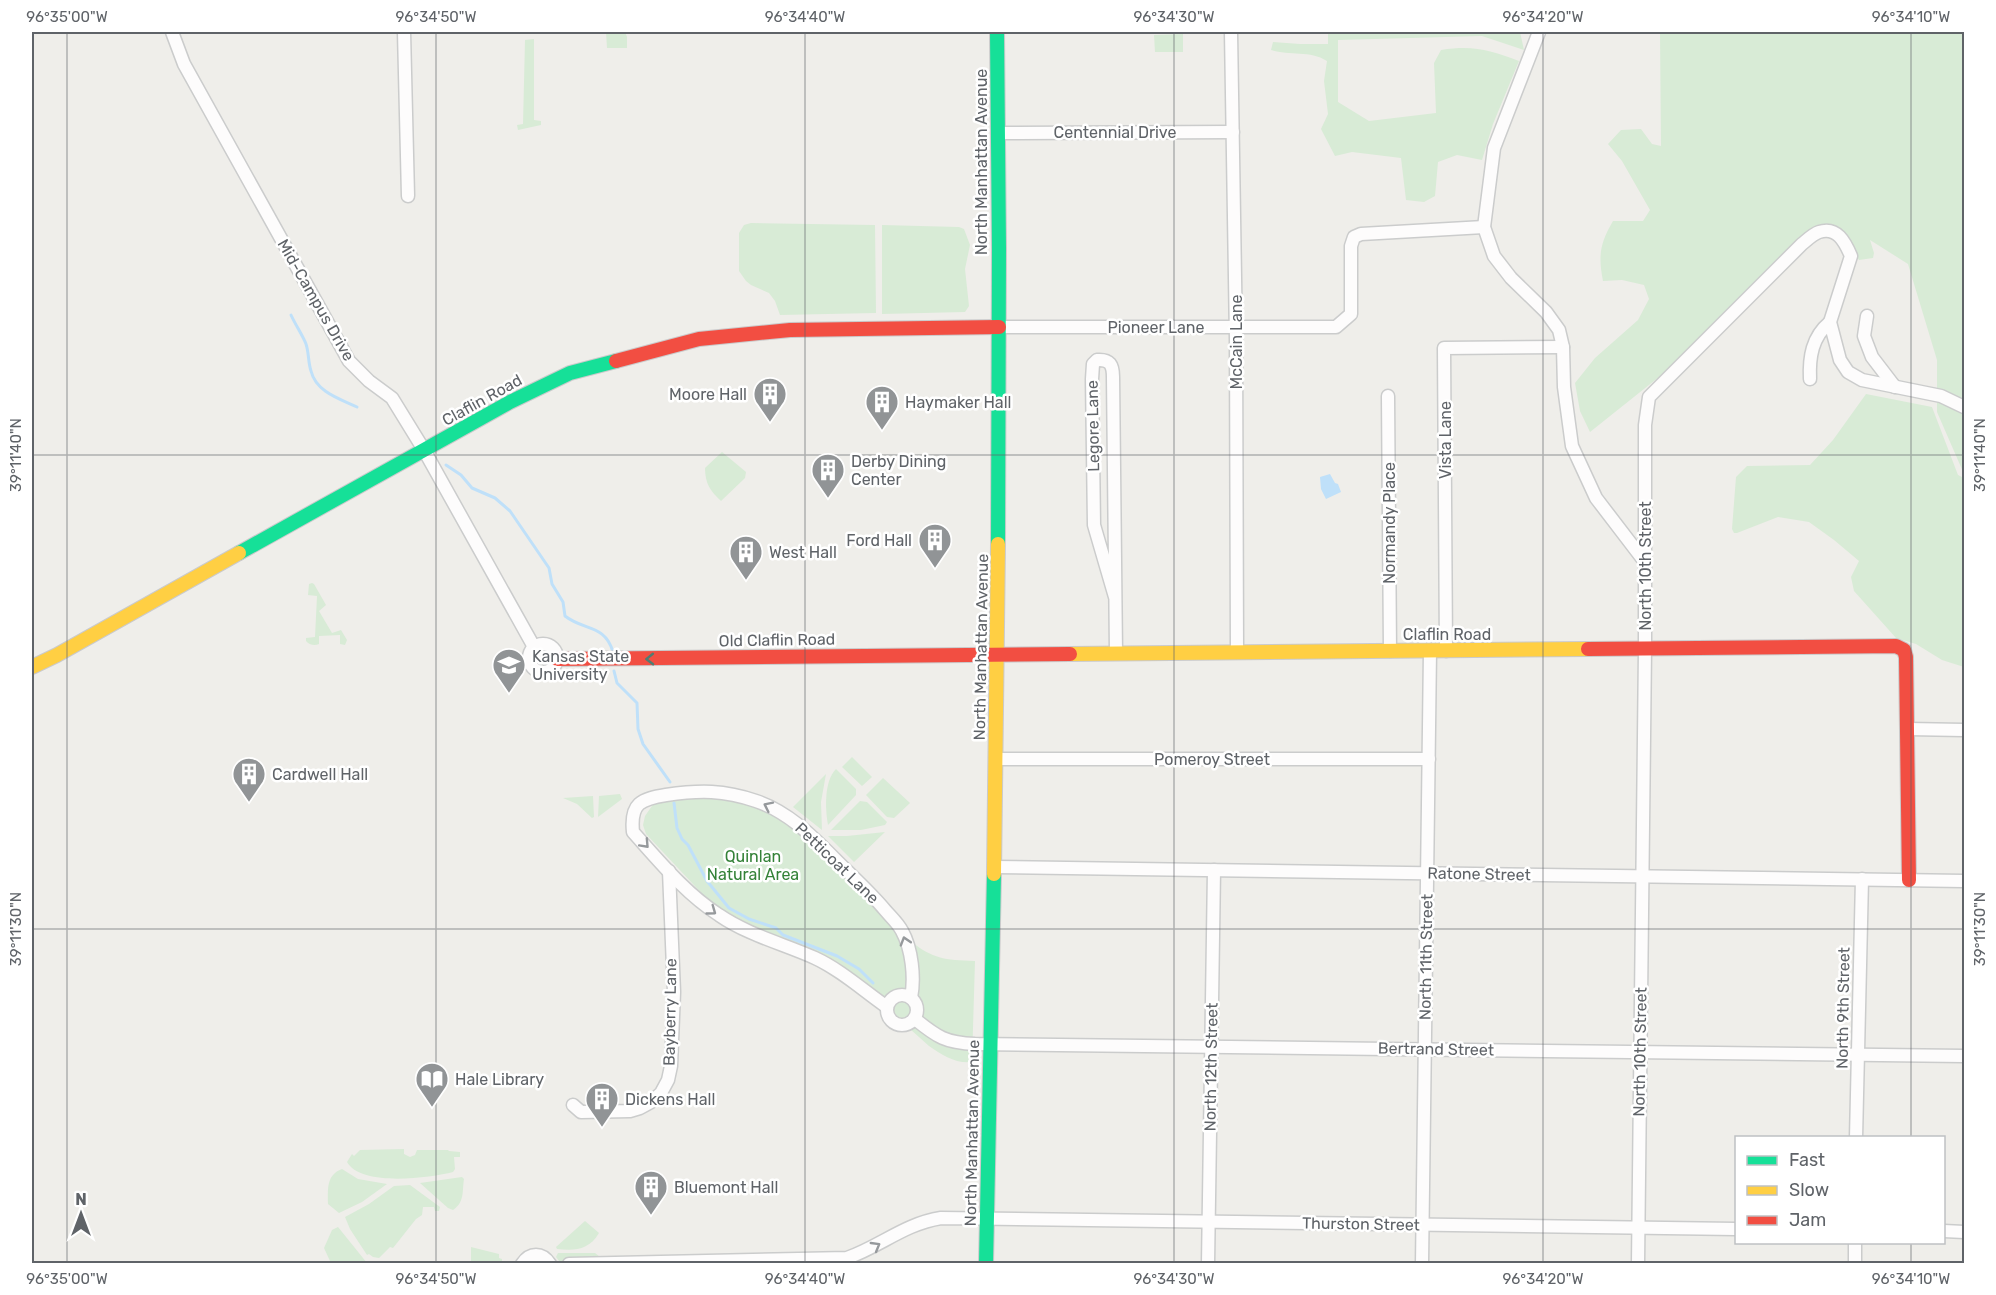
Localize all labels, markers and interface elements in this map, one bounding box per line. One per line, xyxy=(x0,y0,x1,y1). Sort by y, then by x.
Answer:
text: 96°35'00"W xyxy=(26,8,108,26)
text: 96°34'50"W xyxy=(396,8,476,26)
text: 96°34'40"W xyxy=(765,8,845,26)
text: 96°34'30"W xyxy=(1133,8,1215,26)
text: 96°34'20"W xyxy=(1503,8,1583,26)
text: 96°34'10"W xyxy=(1872,8,1950,26)
street label: North Manhattan Avenue xyxy=(972,69,991,255)
street label: Centennial Drive xyxy=(1054,123,1176,142)
street label: Mid-Campus Drive xyxy=(273,236,359,364)
street label: McCain Lane xyxy=(1227,294,1246,390)
street label: Pioneer Lane xyxy=(1107,318,1205,337)
street label: Claflin Road xyxy=(439,370,525,430)
building icon: Moore Hall xyxy=(752,376,788,423)
street label: Legore Lane xyxy=(1083,380,1103,472)
building icon: Haymaker Hall xyxy=(864,384,900,431)
place label: Moore Hall xyxy=(669,385,747,404)
place label: Haymaker Hall xyxy=(905,393,1011,412)
street label: Vista Lane xyxy=(1436,401,1455,479)
text: 39°11'40"N xyxy=(7,418,25,492)
text: 39°11'40"N xyxy=(1971,418,1989,492)
building icon: Derby Dining Center xyxy=(810,452,846,499)
place label: Derby Dining Center xyxy=(851,452,946,489)
street label: Normandy Place xyxy=(1380,462,1399,584)
street label: North 10th Street xyxy=(1636,501,1655,631)
building icon: Ford Hall xyxy=(917,522,953,569)
place label: Ford Hall xyxy=(846,531,912,550)
building icon: West Hall xyxy=(728,534,764,581)
place label: West Hall xyxy=(769,543,837,562)
street label: North Manhattan Avenue xyxy=(970,554,992,740)
street label: Claflin Road xyxy=(1403,625,1491,644)
street label: Old Claflin Road xyxy=(719,629,835,651)
school or university icon: Kansas State University xyxy=(491,647,527,694)
place label: Kansas State University xyxy=(532,647,629,684)
one-way arrow xyxy=(646,653,655,665)
street label: Pomeroy Street xyxy=(1154,750,1270,769)
building icon: Cardwell Hall xyxy=(231,756,267,803)
place label: Cardwell Hall xyxy=(272,765,368,784)
one-way arrow xyxy=(763,802,774,814)
street label: Petticoat Lane xyxy=(791,818,883,908)
one-way arrow xyxy=(637,837,648,848)
park label: Quinlan Natural Area xyxy=(707,847,799,884)
street label: Ratone Street xyxy=(1427,864,1531,884)
text: 39°11'30"N xyxy=(7,892,25,966)
text: 39°11'30"N xyxy=(1971,892,1989,966)
street label: North 11th Street xyxy=(1415,894,1437,1020)
one-way arrow xyxy=(705,903,716,914)
one-way arrow xyxy=(900,936,912,947)
street label: North 9th Street xyxy=(1832,947,1854,1069)
street label: Bayberry Lane xyxy=(660,958,680,1066)
street label: North 10th Street xyxy=(1629,987,1651,1117)
street label: North 12th Street xyxy=(1200,1002,1222,1132)
street label: Bertrand Street xyxy=(1378,1038,1494,1060)
street label: North Manhattan Avenue xyxy=(961,1040,983,1226)
library icon: Hale Library xyxy=(414,1061,450,1108)
place label: Hale Library xyxy=(455,1070,544,1089)
building icon: Dickens Hall xyxy=(584,1081,620,1128)
place label: Dickens Hall xyxy=(625,1090,715,1109)
legend xyxy=(1735,1136,1945,1244)
text: Fast xyxy=(1789,1149,1825,1171)
building icon: Bluemont Hall xyxy=(633,1169,669,1216)
place label: Bluemont Hall xyxy=(674,1178,778,1197)
text: Slow xyxy=(1789,1179,1829,1201)
north arrow xyxy=(51,1184,111,1244)
text: N xyxy=(75,1190,87,1209)
text: Jam xyxy=(1789,1209,1826,1231)
street label: Thurston Street xyxy=(1302,1213,1420,1235)
one-way arrow xyxy=(870,1241,880,1253)
text: 96°35'00"W xyxy=(26,1270,108,1288)
text: 96°34'50"W xyxy=(396,1270,476,1288)
text: 96°34'40"W xyxy=(765,1270,845,1288)
text: 96°34'30"W xyxy=(1133,1270,1215,1288)
text: 96°34'20"W xyxy=(1503,1270,1583,1288)
text: 96°34'10"W xyxy=(1872,1270,1950,1288)

